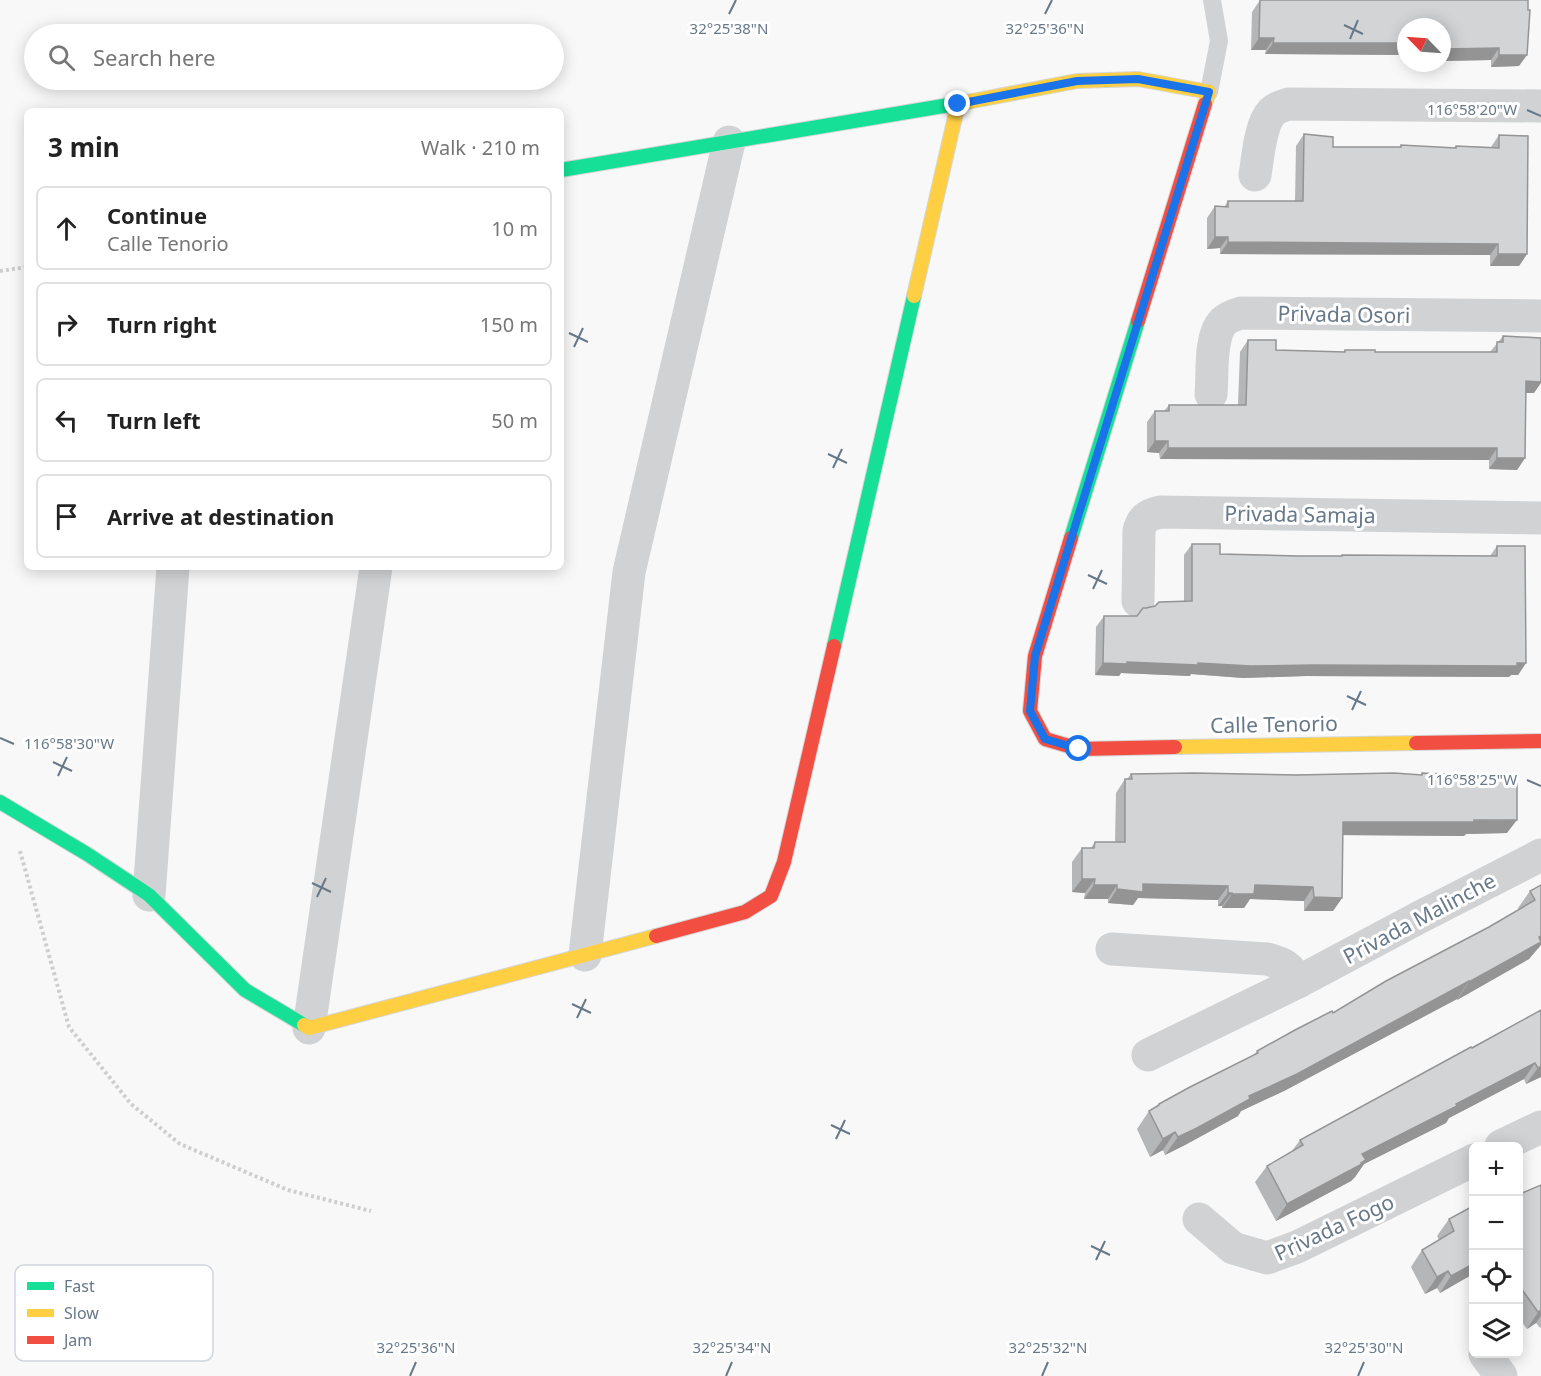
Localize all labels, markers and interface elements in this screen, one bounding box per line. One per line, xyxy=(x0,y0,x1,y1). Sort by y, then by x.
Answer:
text: 32°25'38"N xyxy=(690,18,768,38)
text: 32°25'36"N xyxy=(1006,18,1084,38)
north arrow xyxy=(1397,18,1451,72)
search box xyxy=(24,24,564,90)
icon: search xyxy=(45,41,78,74)
text: Search here xyxy=(93,42,215,72)
route end xyxy=(944,90,970,116)
text: 116°58'20"W xyxy=(1427,99,1517,119)
text: 3 min xyxy=(48,129,120,165)
text: Walk · 210 m xyxy=(421,134,540,161)
text: Continue xyxy=(107,200,207,230)
icon: ahead xyxy=(50,212,83,245)
text: 10 m xyxy=(491,215,538,242)
text: Calle Tenorio xyxy=(107,230,229,257)
street label: Privada Osori xyxy=(1277,299,1411,329)
icon: right xyxy=(50,308,83,341)
text: Turn right xyxy=(107,309,217,339)
text: 150 m xyxy=(480,311,538,338)
icon: left xyxy=(50,404,83,437)
text: Turn left xyxy=(107,405,201,435)
text: 50 m xyxy=(491,407,538,434)
street label: Privada Samaja xyxy=(1224,499,1376,529)
icon: arrive xyxy=(50,500,83,533)
text: Arrive at destination xyxy=(107,501,334,531)
street label: Calle Tenorio xyxy=(1210,709,1338,739)
text: 116°58'30"W xyxy=(24,733,114,753)
route start xyxy=(1065,735,1091,761)
text: 116°58'25"W xyxy=(1427,769,1517,789)
street label: Privada Malinche xyxy=(1338,866,1500,970)
map controls xyxy=(1469,1142,1523,1358)
button: + xyxy=(1469,1142,1523,1196)
street label: Privada Fogo xyxy=(1270,1187,1398,1267)
button: − xyxy=(1469,1196,1523,1250)
button: locate xyxy=(1469,1250,1523,1304)
legend xyxy=(15,1265,213,1361)
text: Fast xyxy=(64,1275,95,1297)
text: Slow xyxy=(64,1302,99,1324)
button: layers xyxy=(1469,1304,1523,1358)
text: Jam xyxy=(62,1329,92,1351)
text: 32°25'36"N xyxy=(377,1337,455,1357)
text: 32°25'34"N xyxy=(693,1337,771,1357)
text: 32°25'32"N xyxy=(1009,1337,1087,1357)
text: 32°25'30"N xyxy=(1325,1337,1403,1357)

